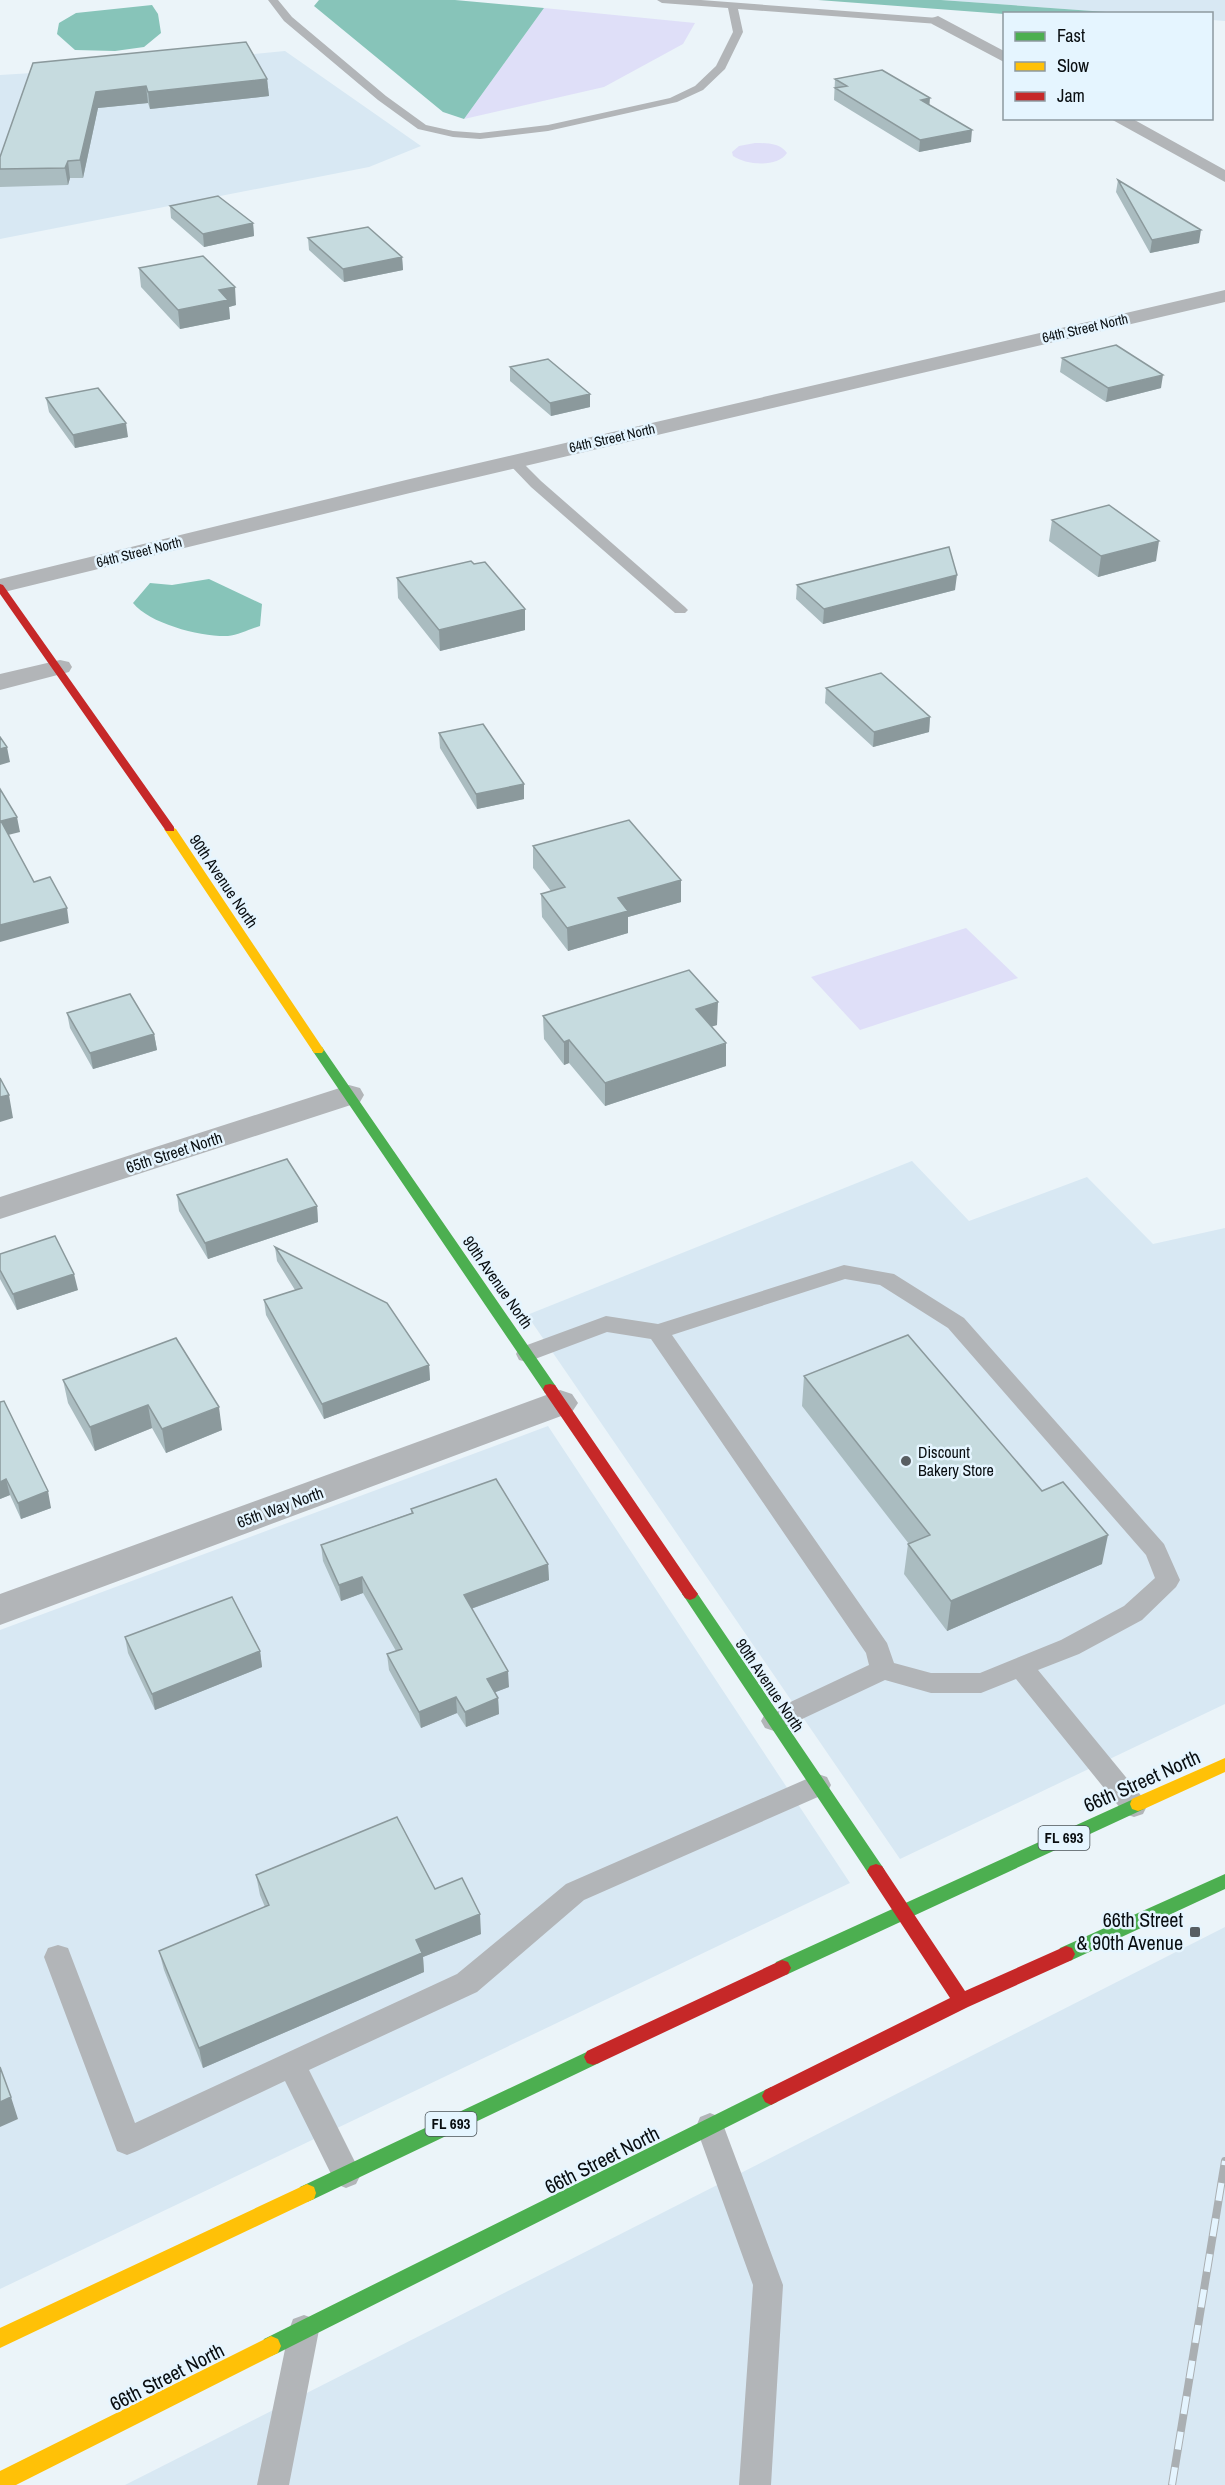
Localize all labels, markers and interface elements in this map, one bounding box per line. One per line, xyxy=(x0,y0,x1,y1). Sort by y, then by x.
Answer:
legend xyxy=(1003,12,1213,120)
text: Fast xyxy=(1057,23,1085,48)
text: Slow xyxy=(1057,53,1089,78)
text: Jam xyxy=(1057,83,1085,108)
street label: 64th Street North xyxy=(1040,309,1130,347)
street label: 64th Street North xyxy=(567,419,657,457)
street label: 64th Street North xyxy=(94,533,184,571)
street label: 90th Avenue North xyxy=(185,830,263,932)
street label: 65th Street North xyxy=(123,1126,225,1178)
street label: 90th Avenue North xyxy=(458,1231,538,1333)
place label: Discount Bakery Store xyxy=(918,1441,994,1481)
marker: Discount Bakery Store xyxy=(899,1454,913,1468)
street label: 65th Way North xyxy=(234,1481,326,1533)
street label: 90th Avenue North xyxy=(731,1634,809,1736)
street label: 66th Street North xyxy=(1079,1743,1204,1818)
road number: FL 693 xyxy=(1038,1826,1090,1850)
place label: 66th Street & 90th Avenue xyxy=(1077,1906,1183,1956)
marker: 66th Street & 90th Avenue xyxy=(1188,1925,1202,1939)
road number: FL 693 xyxy=(426,2112,476,2136)
street label: 66th Street North xyxy=(540,2119,664,2200)
street label: 66th Street North xyxy=(105,2336,229,2417)

